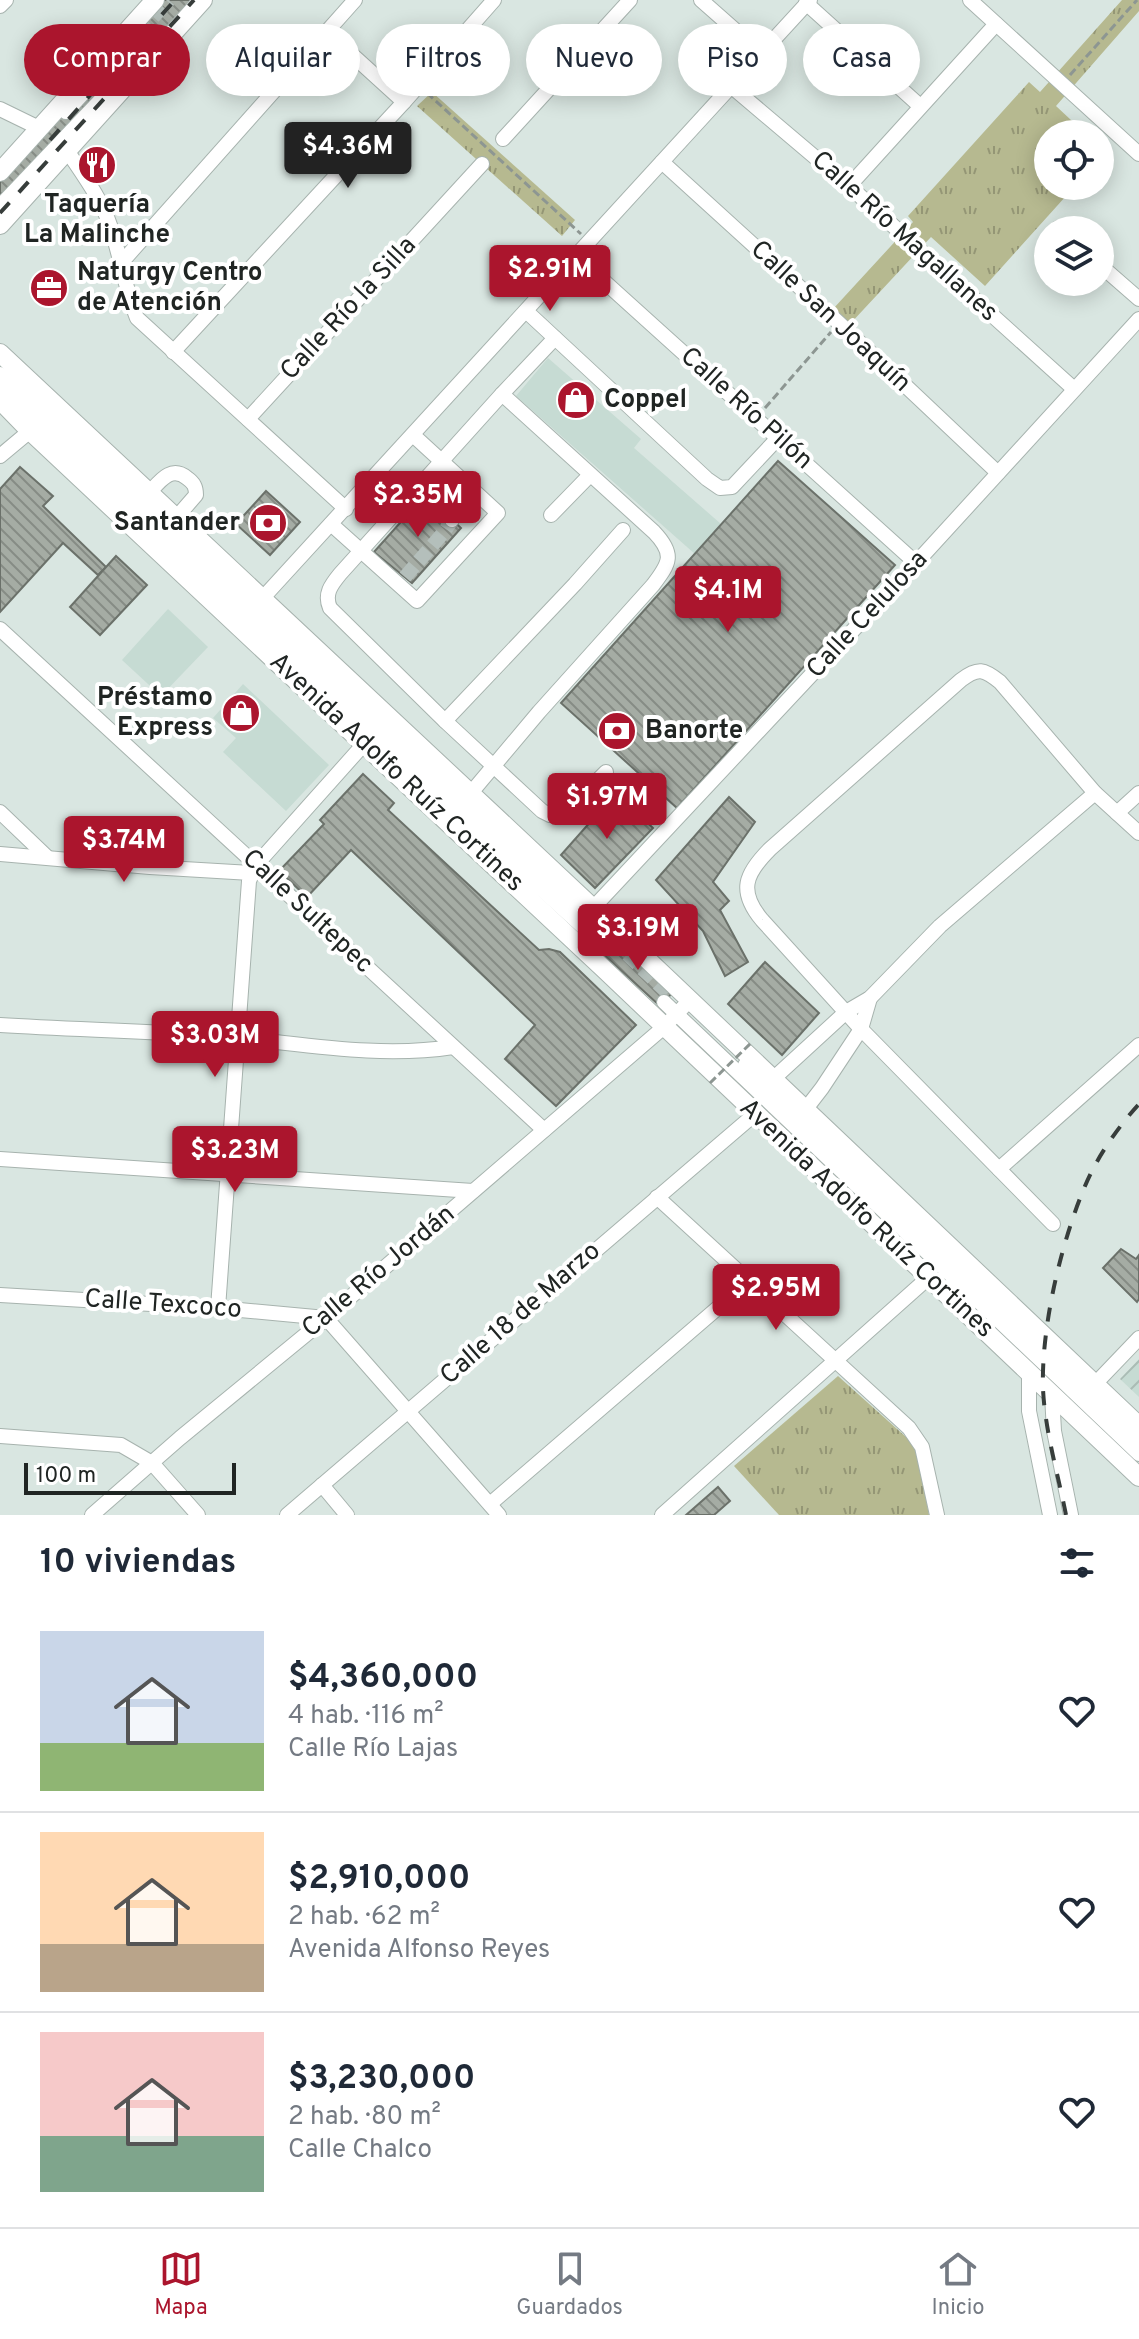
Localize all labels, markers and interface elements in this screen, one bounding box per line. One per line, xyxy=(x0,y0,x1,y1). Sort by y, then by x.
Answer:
chip: Comprar xyxy=(24,24,190,96)
chip: Alquilar xyxy=(206,24,360,96)
chip: Filtros xyxy=(376,24,510,96)
chip: Nuevo xyxy=(526,24,662,96)
chip: Piso xyxy=(678,24,787,96)
chip: Casa xyxy=(803,24,920,96)
map controls xyxy=(1034,120,1114,296)
button: locate xyxy=(1034,120,1114,200)
pin: $4.36M xyxy=(283,122,413,190)
text: $4.36M xyxy=(302,131,394,164)
restaurant icon: Taquería La Malinche xyxy=(76,144,118,186)
street label: Calle Río Magallanes xyxy=(804,144,1004,330)
place label: Taquería La Malinche xyxy=(24,189,170,252)
button: layers xyxy=(1034,216,1114,296)
street label: Calle Río la Silla xyxy=(274,230,424,388)
street label: Calle San Joaquín xyxy=(743,234,917,400)
pin: $2.91M xyxy=(485,245,615,313)
text: $2.91M xyxy=(507,254,593,287)
place label: Naturgy Centro de Atención xyxy=(77,257,262,320)
office icon: Naturgy Centro de Atención xyxy=(28,267,70,309)
street label: Calle Río Pilón xyxy=(673,341,819,477)
shop icon: Coppel xyxy=(555,379,597,421)
place label: Coppel xyxy=(604,384,687,417)
pin: $2.35M xyxy=(353,471,483,539)
text: $2.35M xyxy=(373,480,463,513)
bank icon: Santander xyxy=(247,502,289,544)
place label: Santander xyxy=(114,507,240,540)
street label: Calle Celulosa xyxy=(800,544,936,686)
pin: $4.1M xyxy=(672,566,784,634)
text: $4.1M xyxy=(693,575,763,608)
street label: Avenida Adolfo Ruíz Cortines xyxy=(262,646,530,900)
place label: Préstamo Express xyxy=(97,682,213,745)
shop icon: Préstamo Express xyxy=(220,692,262,734)
bank icon: Banorte xyxy=(596,710,638,752)
place label: Banorte xyxy=(645,715,743,748)
pin: $1.97M xyxy=(542,773,672,841)
text: $1.97M xyxy=(566,782,649,815)
pin: $3.74M xyxy=(59,816,189,884)
text: $3.74M xyxy=(82,825,166,858)
street label: Calle Sultepec xyxy=(234,843,380,981)
pin: $3.19M xyxy=(573,904,703,972)
text: $3.19M xyxy=(596,913,680,946)
pin: $3.03M xyxy=(150,1011,280,1079)
text: $3.03M xyxy=(170,1020,260,1053)
street label: Avenida Adolfo Ruíz Cortines xyxy=(732,1092,1000,1346)
pin: $3.23M xyxy=(170,1126,300,1194)
text: $3.23M xyxy=(190,1135,280,1168)
street label: Calle Río Jordán xyxy=(296,1198,462,1346)
street label: Calle 18 de Marzo xyxy=(434,1235,608,1393)
pin: $2.95M xyxy=(711,1264,841,1332)
text: $2.95M xyxy=(731,1273,821,1306)
street label: Calle Texcoco xyxy=(83,1283,243,1327)
scale bar xyxy=(24,1459,236,1495)
text: 100 m xyxy=(36,1463,96,1490)
icon: filters xyxy=(1055,1541,1099,1585)
text: 10 viviendas xyxy=(40,1542,236,1585)
text: $4,360,000 xyxy=(288,1657,478,1700)
icon: home xyxy=(104,1663,200,1759)
icon: heart xyxy=(1055,1689,1099,1733)
text: 4 hab. · 116 m² xyxy=(288,1700,444,1733)
text: Calle Río Lajas xyxy=(288,1733,458,1766)
text: $2,910,000 xyxy=(288,1858,470,1901)
icon: home xyxy=(104,1864,200,1960)
icon: heart xyxy=(1055,1890,1099,1934)
text: 2 hab. · 62 m² xyxy=(288,1901,440,1934)
text: Avenida Alfonso Reyes xyxy=(288,1934,550,1967)
text: $3,230,000 xyxy=(288,2058,475,2101)
icon: home xyxy=(104,2064,200,2160)
icon: heart xyxy=(1055,2090,1099,2134)
text: 2 hab. · 80 m² xyxy=(288,2101,441,2134)
text: Calle Chalco xyxy=(288,2134,432,2167)
tab: Mapa xyxy=(154,2247,208,2322)
tab: Guardados xyxy=(516,2247,623,2322)
tab: Inicio xyxy=(932,2247,985,2322)

